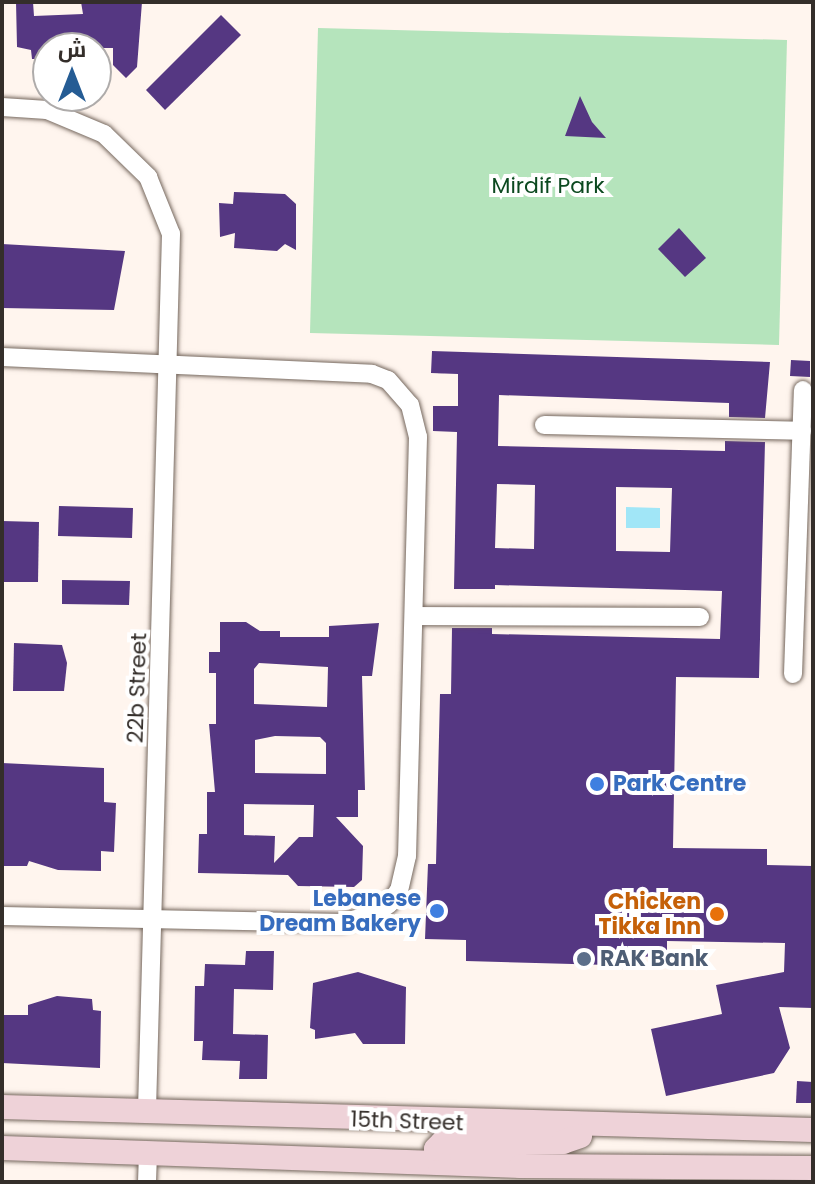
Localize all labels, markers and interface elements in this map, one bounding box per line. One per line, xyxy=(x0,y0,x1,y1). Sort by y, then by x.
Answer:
north arrow xyxy=(32,32,112,112)
text: ش xyxy=(58,34,86,65)
park label: Mirdif Park xyxy=(491,173,605,199)
street label: 22b Street xyxy=(122,632,152,744)
place label: Park Centre xyxy=(613,771,746,797)
marker: Park Centre xyxy=(588,775,606,793)
place label: Lebanese Dream Bakery xyxy=(259,885,421,936)
place label: Chicken Tikka Inn xyxy=(599,888,701,940)
marker: Lebanese Dream Bakery xyxy=(428,902,446,920)
marker: Chicken Tikka Inn xyxy=(708,905,726,923)
place label: RAK Bank xyxy=(600,946,708,972)
marker: RAK Bank xyxy=(575,950,593,968)
street label: 15th Street xyxy=(350,1106,464,1136)

